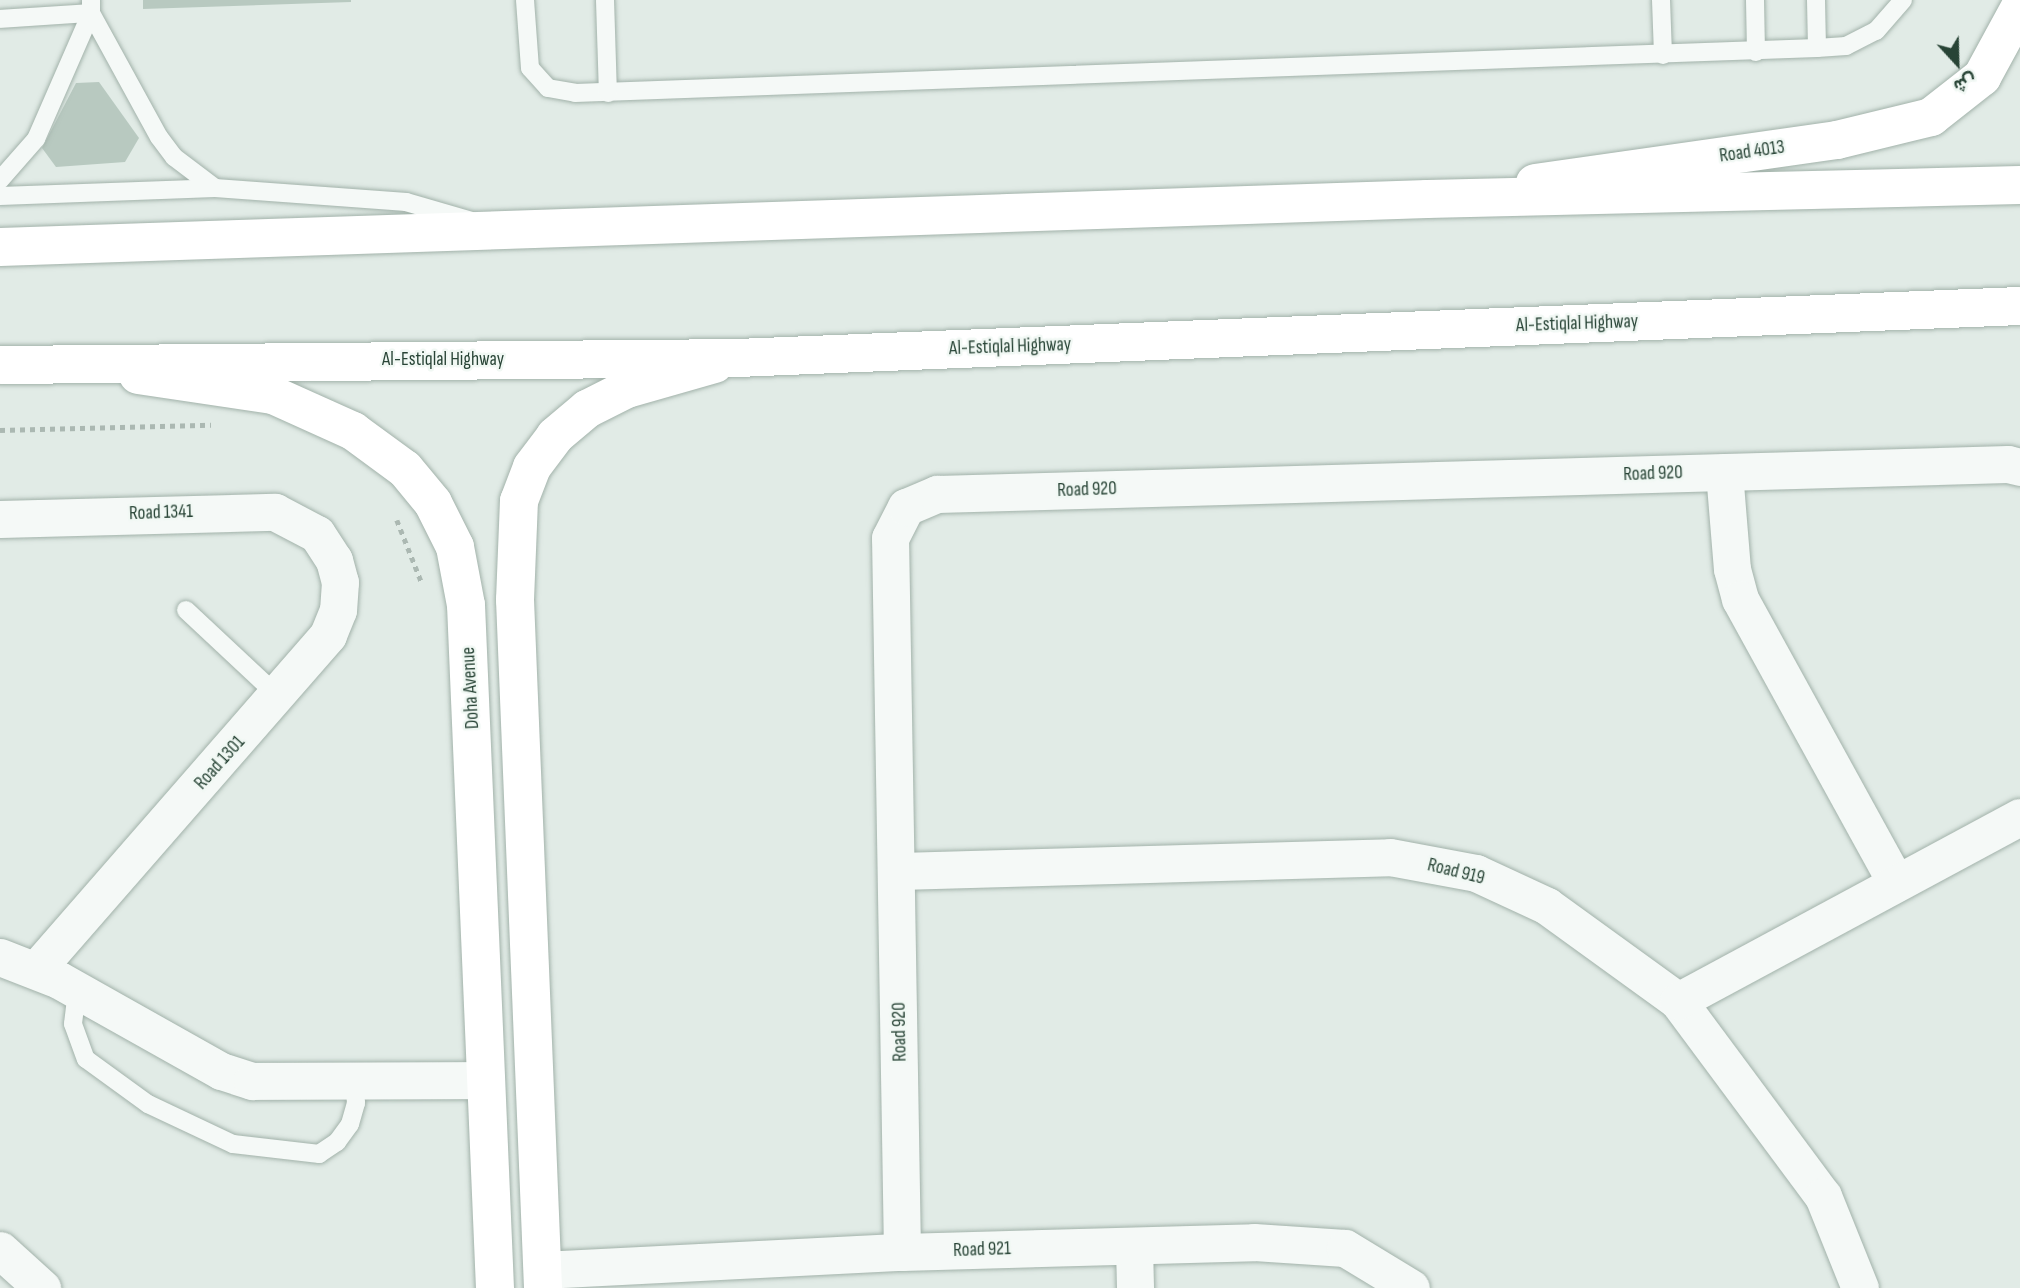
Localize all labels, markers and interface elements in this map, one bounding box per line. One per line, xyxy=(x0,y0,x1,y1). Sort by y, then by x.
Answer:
north arrow xyxy=(1922,28,1992,98)
text: ش xyxy=(1950,68,1980,98)
street label: Road 4013 xyxy=(1718,136,1786,168)
street label: Al-Estiqlal Highway xyxy=(1516,310,1638,338)
street label: Al-Estiqlal Highway xyxy=(949,333,1071,361)
street label: Al-Estiqlal Highway xyxy=(382,349,504,371)
street label: Road 920 xyxy=(1623,462,1683,486)
street label: Road 920 xyxy=(1057,478,1117,502)
street label: Road 1341 xyxy=(129,500,193,526)
street label: Doha Avenue xyxy=(457,646,485,730)
street label: Road 1301 xyxy=(190,731,250,795)
street label: Road 919 xyxy=(1425,854,1487,890)
street label: Road 920 xyxy=(888,1002,912,1062)
street label: Road 921 xyxy=(953,1238,1011,1262)

